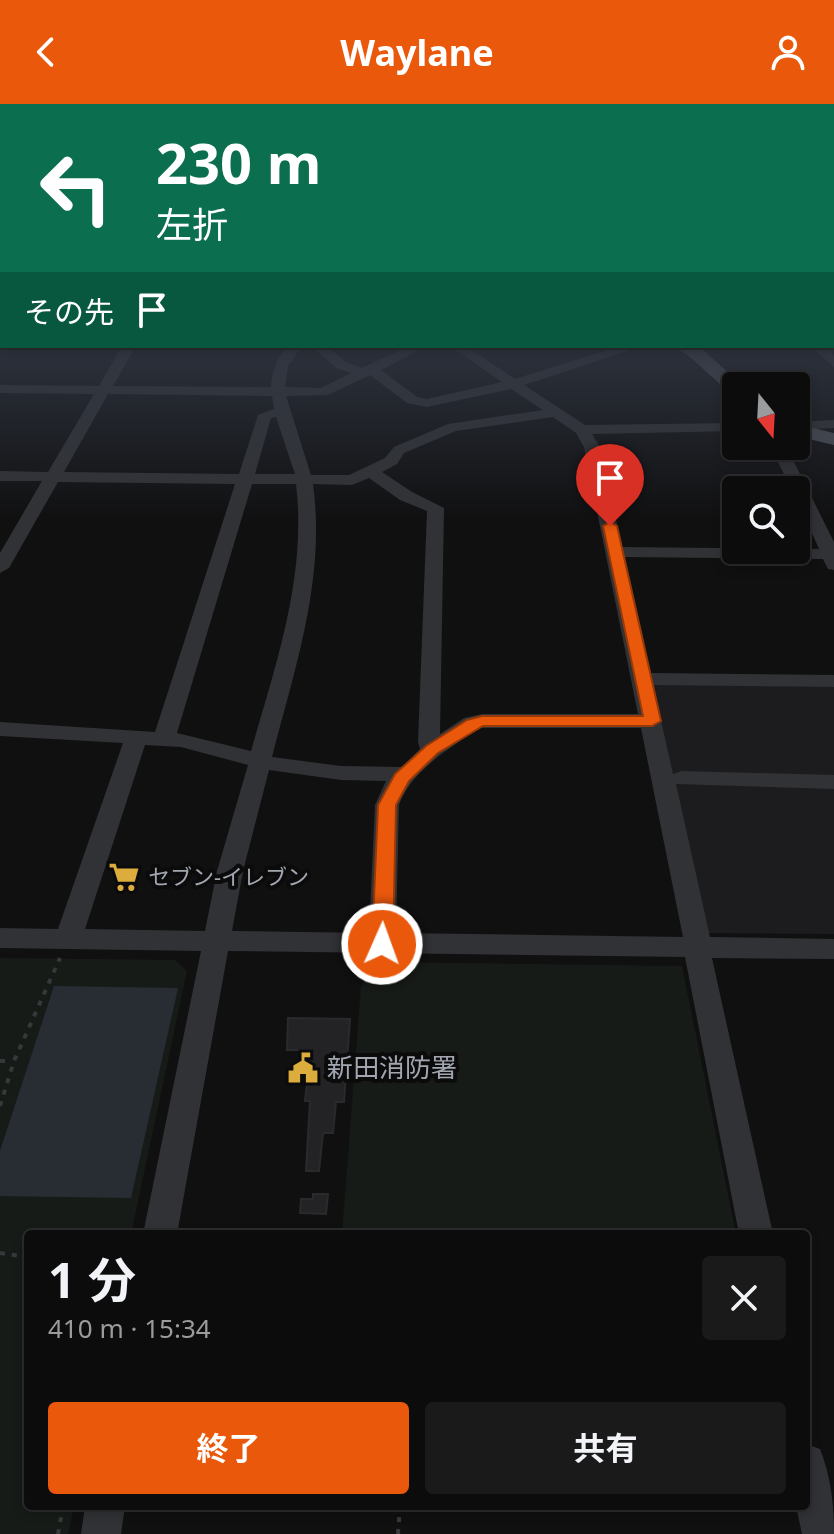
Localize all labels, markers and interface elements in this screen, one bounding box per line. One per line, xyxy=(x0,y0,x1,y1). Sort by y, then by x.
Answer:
text: Waylane xyxy=(340,28,494,77)
icon: back xyxy=(24,30,68,74)
icon: person xyxy=(766,30,810,74)
text: 230 m xyxy=(156,124,321,200)
icon: left xyxy=(24,136,128,240)
text: 左折 xyxy=(156,200,228,249)
icon: arrive xyxy=(130,288,174,332)
text: その先 xyxy=(24,291,114,332)
north arrow xyxy=(722,372,810,460)
map controls xyxy=(722,372,810,564)
pin xyxy=(576,444,644,526)
icon: arrive xyxy=(588,456,632,500)
button: search xyxy=(722,476,810,564)
supermarket icon: セブン-イレブン xyxy=(107,860,141,894)
place label: セブン-イレブン xyxy=(148,861,309,891)
position arrow xyxy=(340,902,424,986)
place label: 新田消防署 xyxy=(327,1049,457,1085)
public building icon: 新田消防署 xyxy=(286,1051,320,1085)
text: 1 分 xyxy=(48,1247,136,1312)
button: close xyxy=(702,1256,786,1340)
text: 410 m · 15:34 xyxy=(48,1310,211,1346)
button: 終了 xyxy=(48,1402,409,1494)
button: 共有 xyxy=(425,1402,786,1494)

